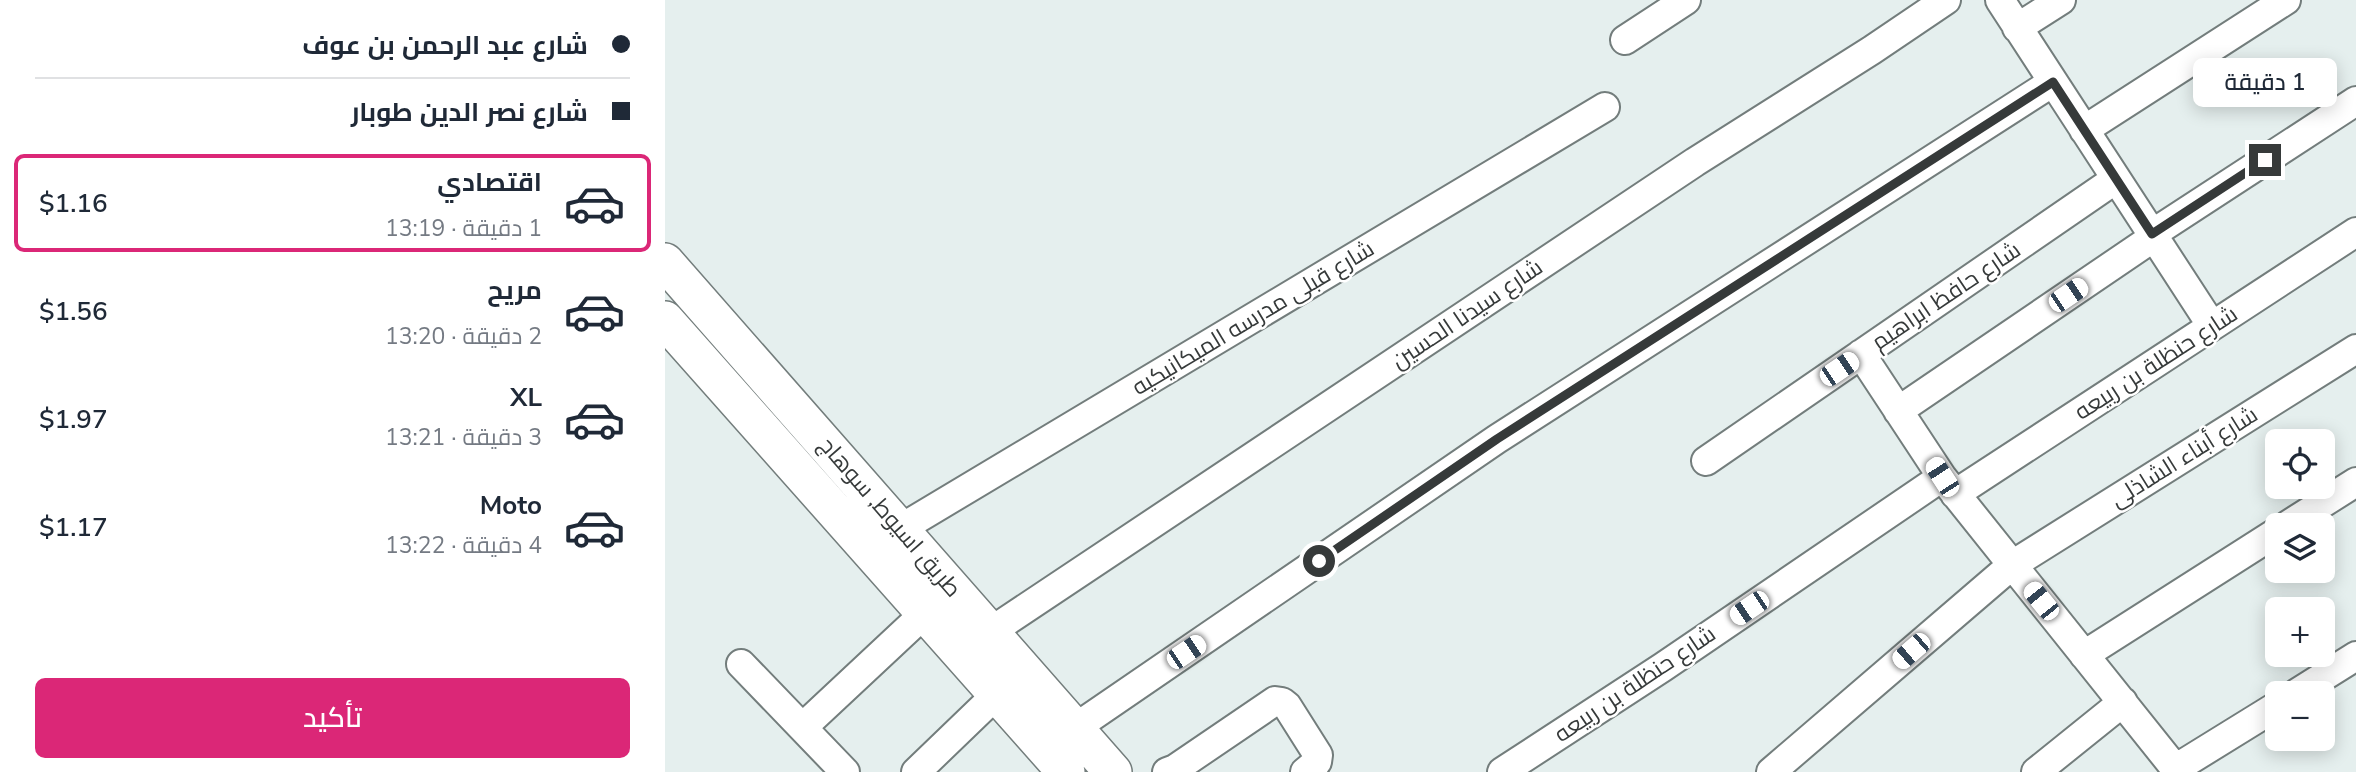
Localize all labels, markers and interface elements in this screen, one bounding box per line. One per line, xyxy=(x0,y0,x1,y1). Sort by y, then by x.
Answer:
text: شارع عبد الرحمن بن عوف xyxy=(302,28,588,63)
callout: 1 دقيقة xyxy=(2193,58,2337,108)
text: 1 دقيقة xyxy=(2224,67,2306,98)
text: شارع نصر الدين طوبار xyxy=(351,95,588,130)
route end xyxy=(2249,144,2281,176)
text: اقتصادي xyxy=(437,165,542,200)
icon: car xyxy=(563,172,626,235)
text: $1.16 xyxy=(39,186,108,221)
text: 1 دقيقة · 13:19 xyxy=(385,213,542,244)
street label: شارع قبلى مدرسه الميكانيكيه xyxy=(1126,233,1380,403)
street label: شارع حافظ ابراهيم xyxy=(1865,235,2027,357)
street label: شارع سيدنا الحسين xyxy=(1385,252,1549,376)
text: مريح xyxy=(487,273,542,308)
car xyxy=(2045,275,2092,315)
icon: car xyxy=(563,280,626,343)
text: $1.56 xyxy=(39,294,108,329)
street label: شارع حنظلة بن ربيعه xyxy=(2069,299,2243,427)
text: 2 دقيقة · 13:20 xyxy=(385,321,542,352)
car xyxy=(1816,349,1863,389)
text: XL xyxy=(510,380,542,415)
icon: car xyxy=(563,388,626,451)
street label: شارع أبناء الشاذلى xyxy=(2104,399,2264,515)
text: $1.97 xyxy=(39,402,108,437)
text: 3 دقيقة · 13:21 xyxy=(385,422,542,453)
map controls xyxy=(2265,429,2335,751)
button: locate xyxy=(2265,429,2335,499)
street label: طريق اسيوط, سوهاج xyxy=(812,430,968,604)
car xyxy=(1922,454,1963,500)
text: Moto xyxy=(480,488,542,523)
icon: car xyxy=(563,496,626,559)
text: $1.17 xyxy=(39,510,108,545)
button: layers xyxy=(2265,513,2335,583)
text: 4 دقيقة · 13:22 xyxy=(385,530,542,561)
route start xyxy=(1303,545,1335,577)
car xyxy=(2020,578,2063,624)
car xyxy=(1726,588,1773,628)
button: + xyxy=(2265,597,2335,667)
street label: شارع حنظلة بن ربيعه xyxy=(1548,618,1722,750)
car xyxy=(1889,629,1934,673)
car xyxy=(1163,632,1210,672)
button: تأكيد xyxy=(35,678,630,758)
button: − xyxy=(2265,681,2335,751)

